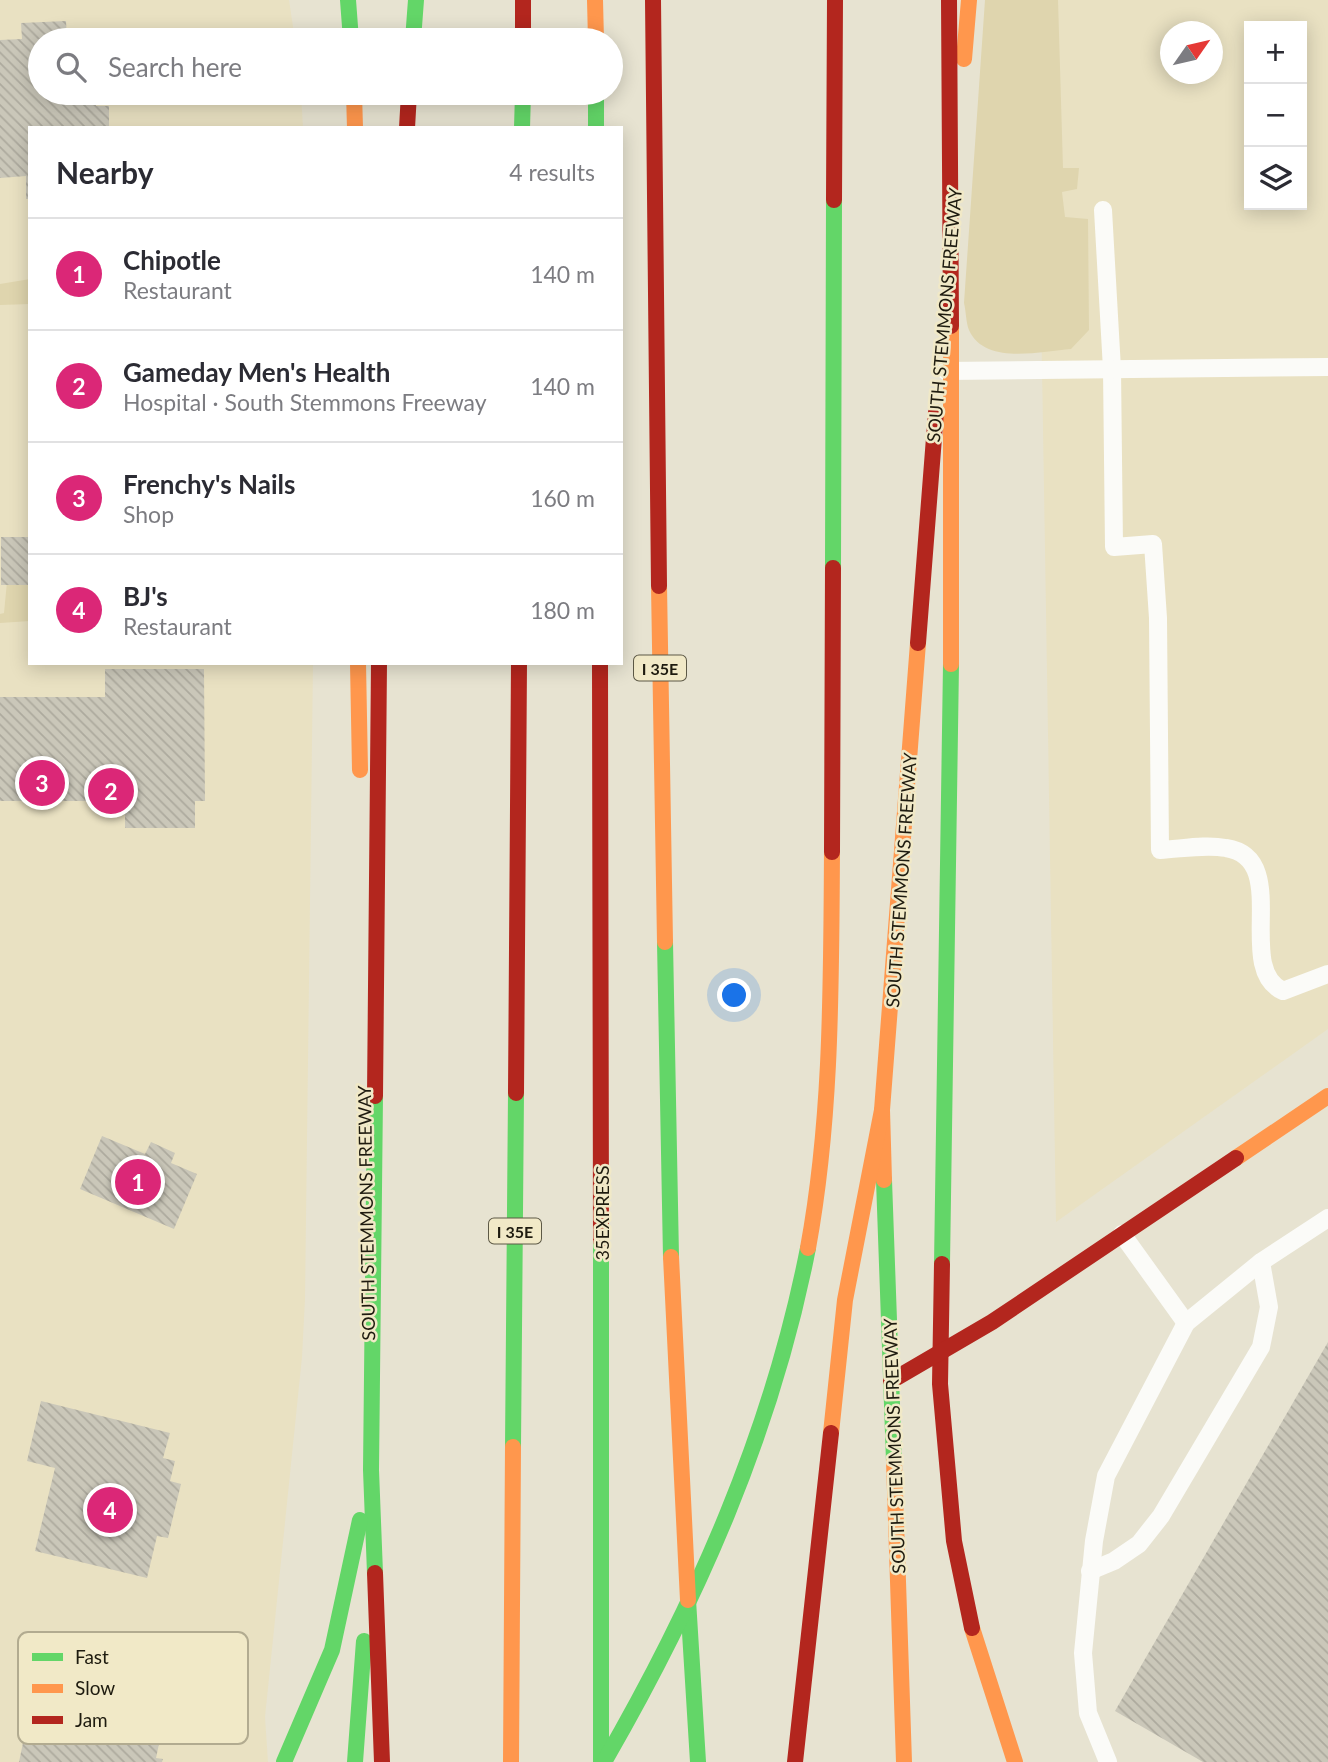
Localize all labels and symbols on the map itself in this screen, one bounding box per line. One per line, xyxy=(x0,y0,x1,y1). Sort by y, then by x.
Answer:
north arrow xyxy=(1160,21,1223,84)
street label: SOUTH STEMMONS FREEWAY xyxy=(922,186,966,443)
road number: I 35E xyxy=(634,656,686,680)
street label: SOUTH STEMMONS FREEWAY xyxy=(881,751,921,1008)
pin: 3 xyxy=(19,757,65,809)
pin: 2 xyxy=(88,765,134,817)
your location xyxy=(717,978,751,1012)
street label: SOUTH STEMMONS FREEWAY xyxy=(353,1084,379,1341)
pin: 1 xyxy=(115,1156,161,1208)
street label: 35EXPRESS xyxy=(591,1166,613,1260)
road number: I 35E xyxy=(489,1218,541,1244)
street label: SOUTH STEMMONS FREEWAY xyxy=(879,1317,909,1574)
pin: 4 xyxy=(87,1484,133,1536)
legend xyxy=(18,1632,248,1744)
text: Fast xyxy=(75,1645,109,1668)
text: Slow xyxy=(75,1676,115,1699)
text: Jam xyxy=(75,1708,108,1731)

